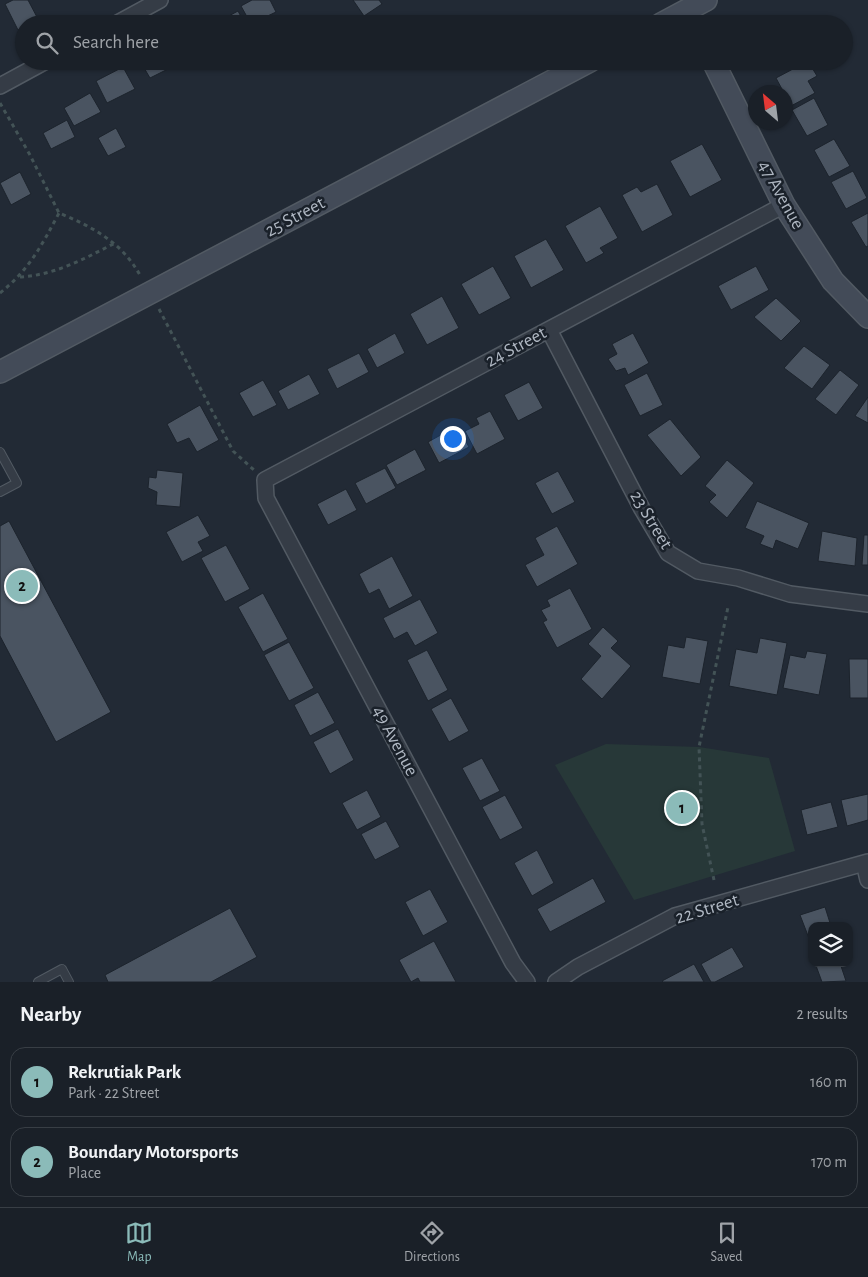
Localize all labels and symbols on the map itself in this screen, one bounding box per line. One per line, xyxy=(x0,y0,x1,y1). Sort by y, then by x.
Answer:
north arrow xyxy=(748,85,793,130)
street label: 47 Avenue xyxy=(754,157,808,233)
street label: 25 Street xyxy=(262,193,328,241)
street label: 24 Street xyxy=(483,323,549,371)
your location xyxy=(440,426,466,452)
street label: 23 Street xyxy=(626,488,676,552)
pin: 2 xyxy=(6,567,38,605)
street label: 49 Avenue xyxy=(369,703,421,779)
pin: 1 xyxy=(666,789,698,827)
street label: 22 Street xyxy=(673,890,741,928)

